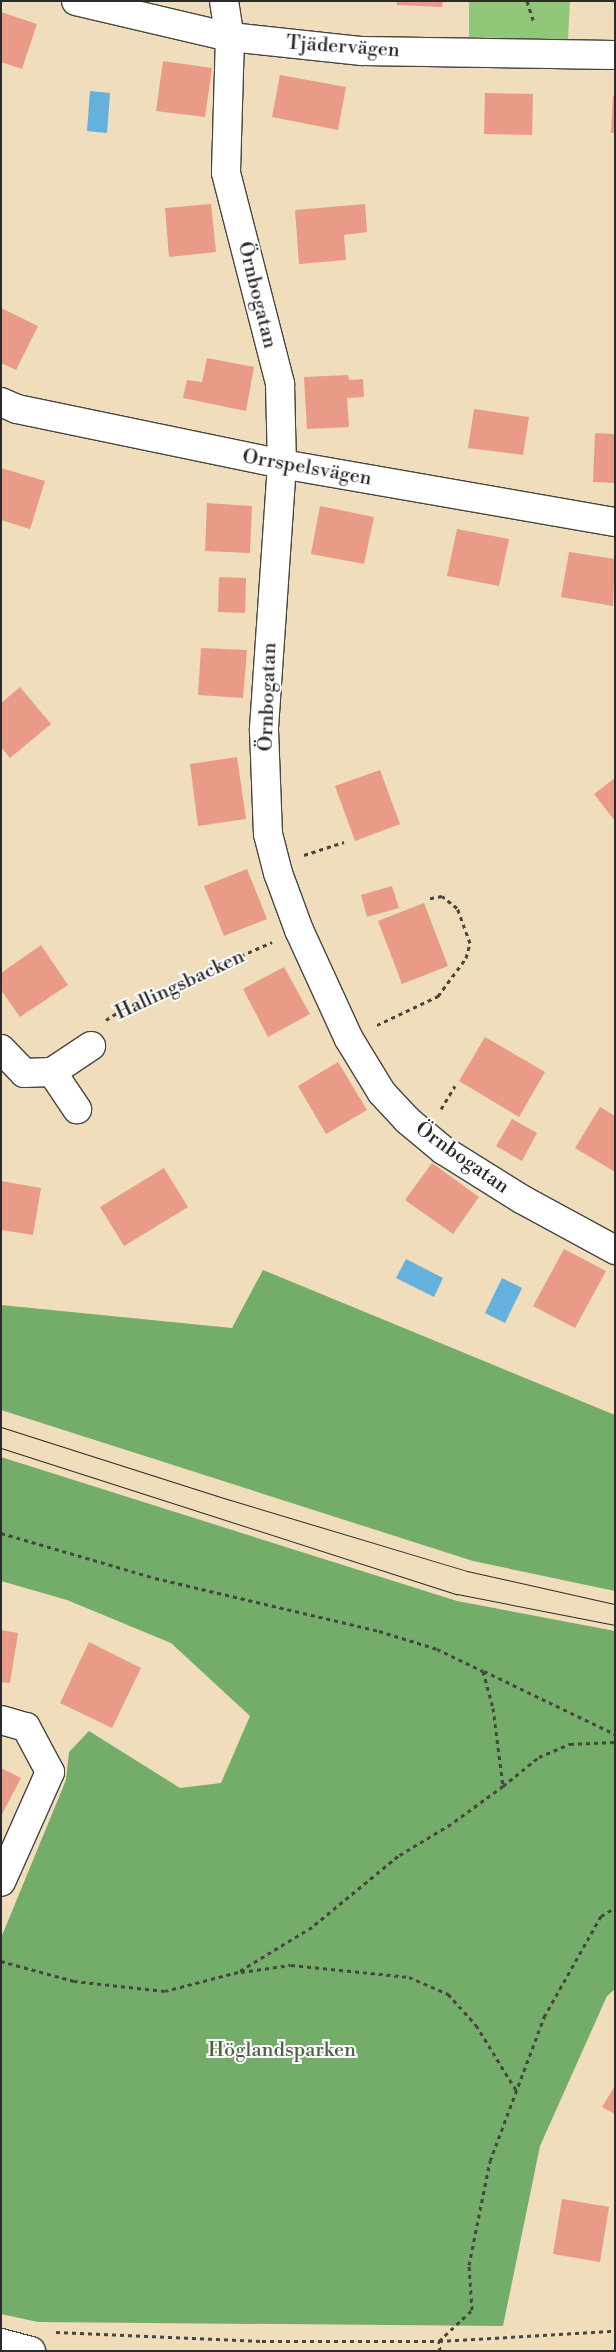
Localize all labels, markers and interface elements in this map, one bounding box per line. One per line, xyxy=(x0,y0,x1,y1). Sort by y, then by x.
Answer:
street label: Tjädervägen xyxy=(285,31,401,63)
street label: Örnbogatan xyxy=(232,239,282,351)
street label: Orrspelsvägen xyxy=(240,445,374,491)
street label: Örnbogatan xyxy=(254,642,282,752)
street label: Hallingsbacken xyxy=(112,945,248,1025)
street label: Örnbogatan xyxy=(410,1117,514,1199)
park label: Höglandsparken xyxy=(208,2038,356,2062)

